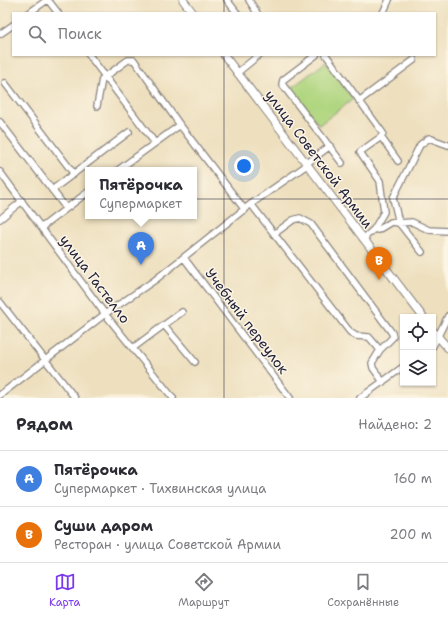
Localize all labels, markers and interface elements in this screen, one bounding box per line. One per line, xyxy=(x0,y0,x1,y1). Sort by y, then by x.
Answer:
search box xyxy=(12,12,436,56)
icon: search xyxy=(26,23,48,45)
text: Поиск xyxy=(58,24,102,44)
street label: улица Советской Армии xyxy=(261,86,377,232)
your location xyxy=(234,156,254,176)
popup xyxy=(85,167,197,219)
text: Пятёрочка xyxy=(99,175,183,195)
text: Супермаркет xyxy=(99,195,182,212)
street label: улица Гастелло xyxy=(56,231,134,327)
pin: A xyxy=(128,232,154,265)
pin: B xyxy=(366,247,392,280)
street label: Учебный переулок xyxy=(201,265,293,378)
map controls xyxy=(400,314,436,386)
button: locate xyxy=(400,314,436,350)
button: layers xyxy=(400,350,436,386)
text: Рядом xyxy=(16,413,73,435)
text: Найдено: 2 xyxy=(358,416,432,433)
text: Пятёрочка xyxy=(54,460,138,480)
text: A xyxy=(24,470,34,487)
text: 160 m xyxy=(394,470,432,487)
text: Супермаркет · Тихвинская улица xyxy=(54,480,266,497)
text: Суши даром xyxy=(54,516,153,536)
text: B xyxy=(25,526,33,543)
text: 200 m xyxy=(390,526,432,543)
text: Ресторан · улица Советской Армии xyxy=(54,536,281,553)
tab: Карта xyxy=(49,571,80,610)
tab: Маршрут xyxy=(178,571,229,610)
tab: Сохранённые xyxy=(327,571,399,610)

